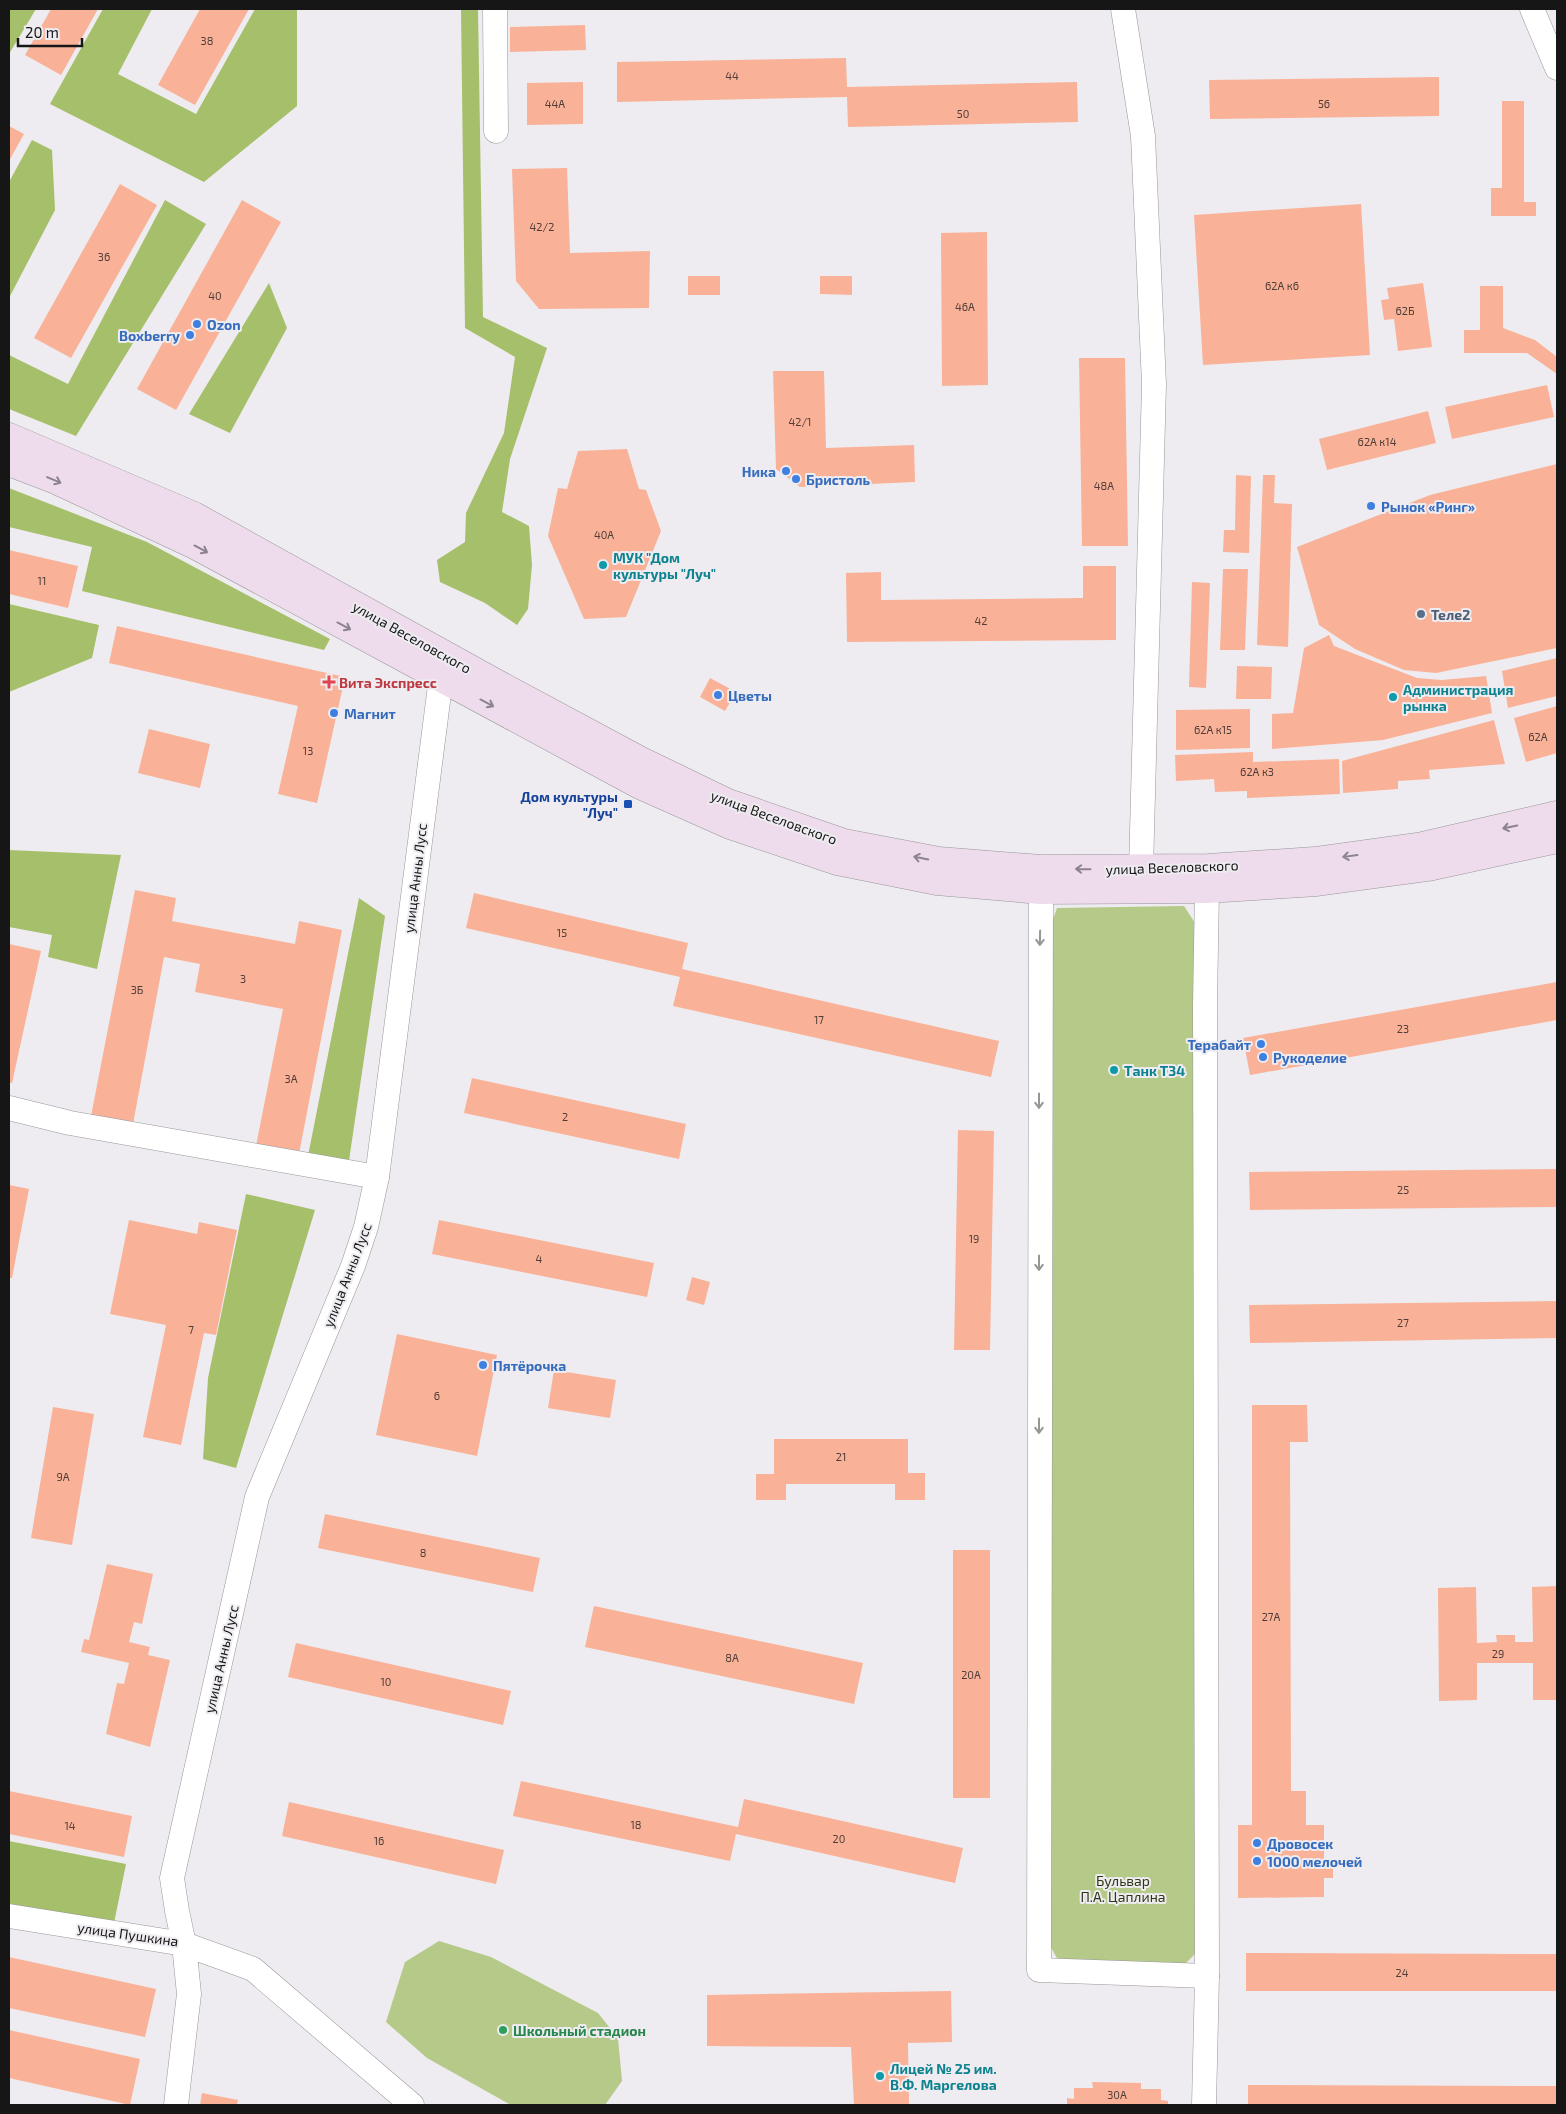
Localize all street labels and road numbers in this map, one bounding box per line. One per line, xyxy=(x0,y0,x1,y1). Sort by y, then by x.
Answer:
street label: улица Веселовского xyxy=(350,597,474,677)
street label: улица Веселовского xyxy=(709,786,839,848)
street label: улица Анны Лусс xyxy=(400,822,430,934)
street label: улица Веселовского xyxy=(1105,856,1239,878)
street label: улица Анны Лусс xyxy=(319,1220,375,1330)
street label: улица Анны Лусс xyxy=(200,1603,242,1715)
street label: улица Пушкина xyxy=(76,1918,180,1950)

